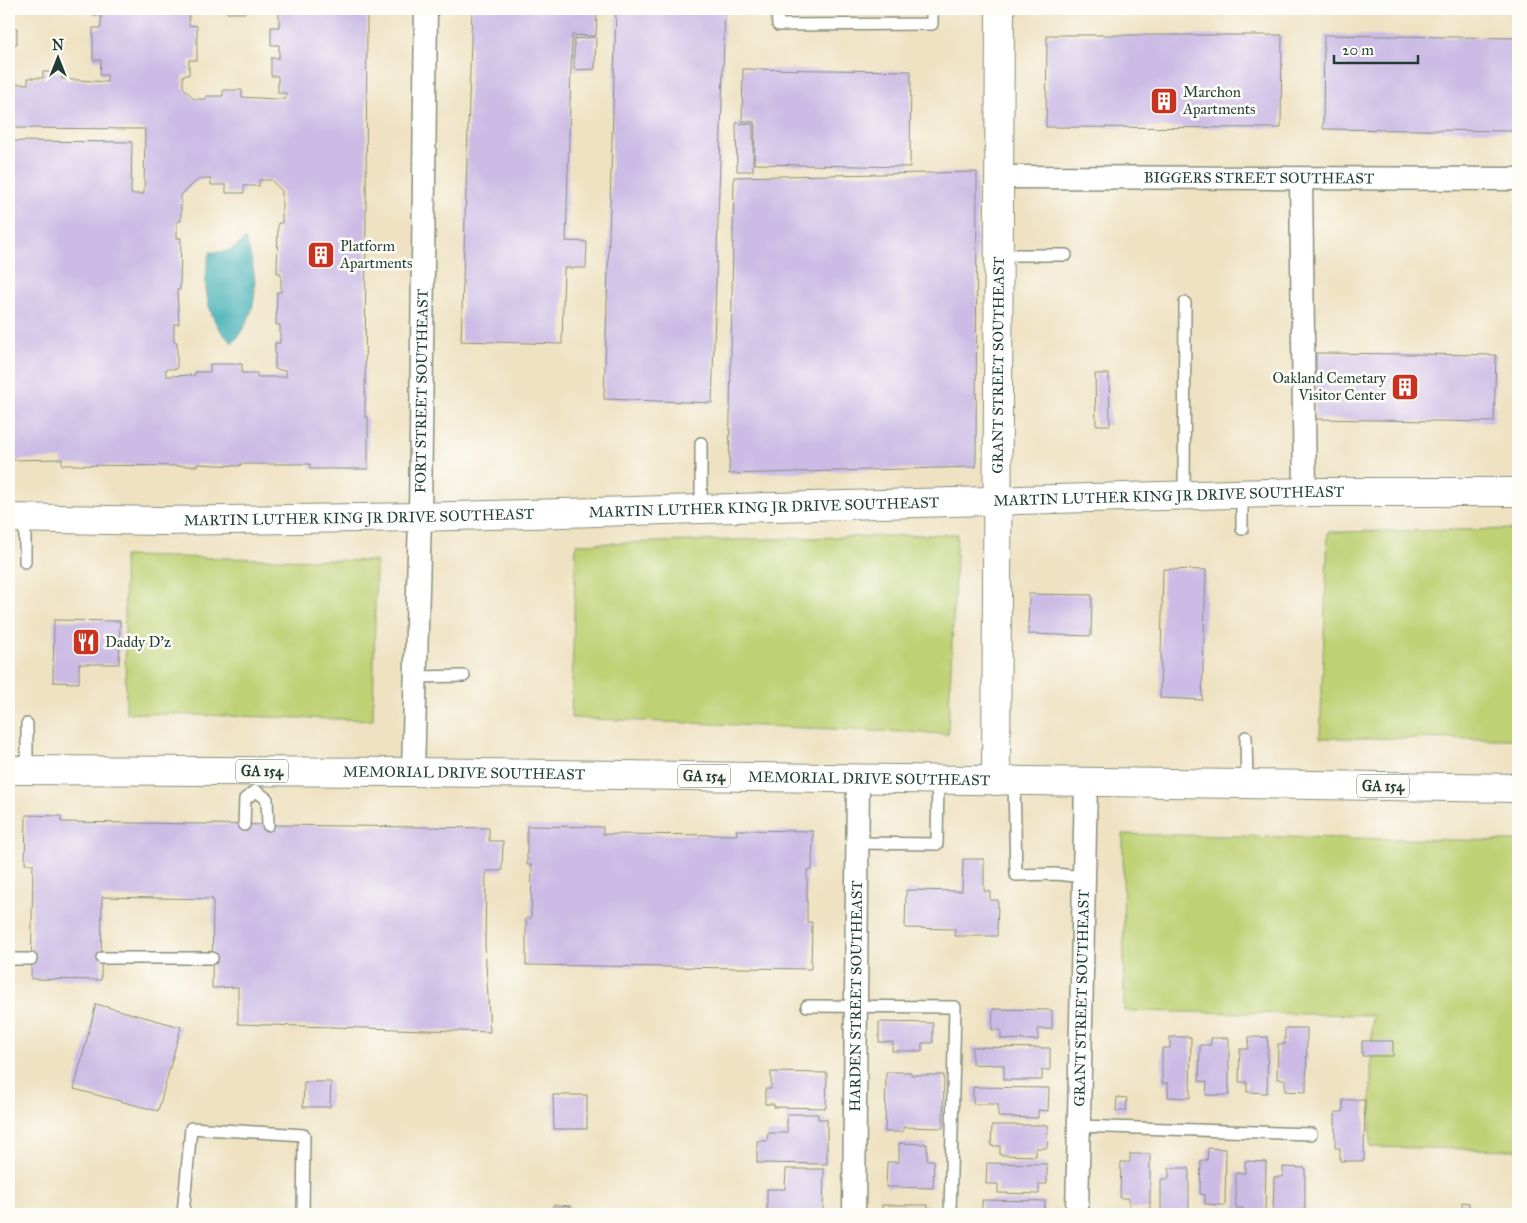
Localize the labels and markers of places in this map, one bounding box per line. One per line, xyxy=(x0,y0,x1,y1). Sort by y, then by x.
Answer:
place label: Marchon Apartments xyxy=(1182,83,1256,118)
building icon: Marchon Apartments xyxy=(1149,86,1179,116)
place label: Platform Apartments xyxy=(339,237,413,272)
building icon: Platform Apartments xyxy=(306,240,336,270)
place label: Oakland Cemetary Visitor Center xyxy=(1272,369,1387,404)
building icon: Oakland Cemetary Visitor Center xyxy=(1390,372,1420,402)
restaurant icon: Daddy D'z xyxy=(71,627,101,657)
place label: Daddy D'z xyxy=(105,633,171,651)

